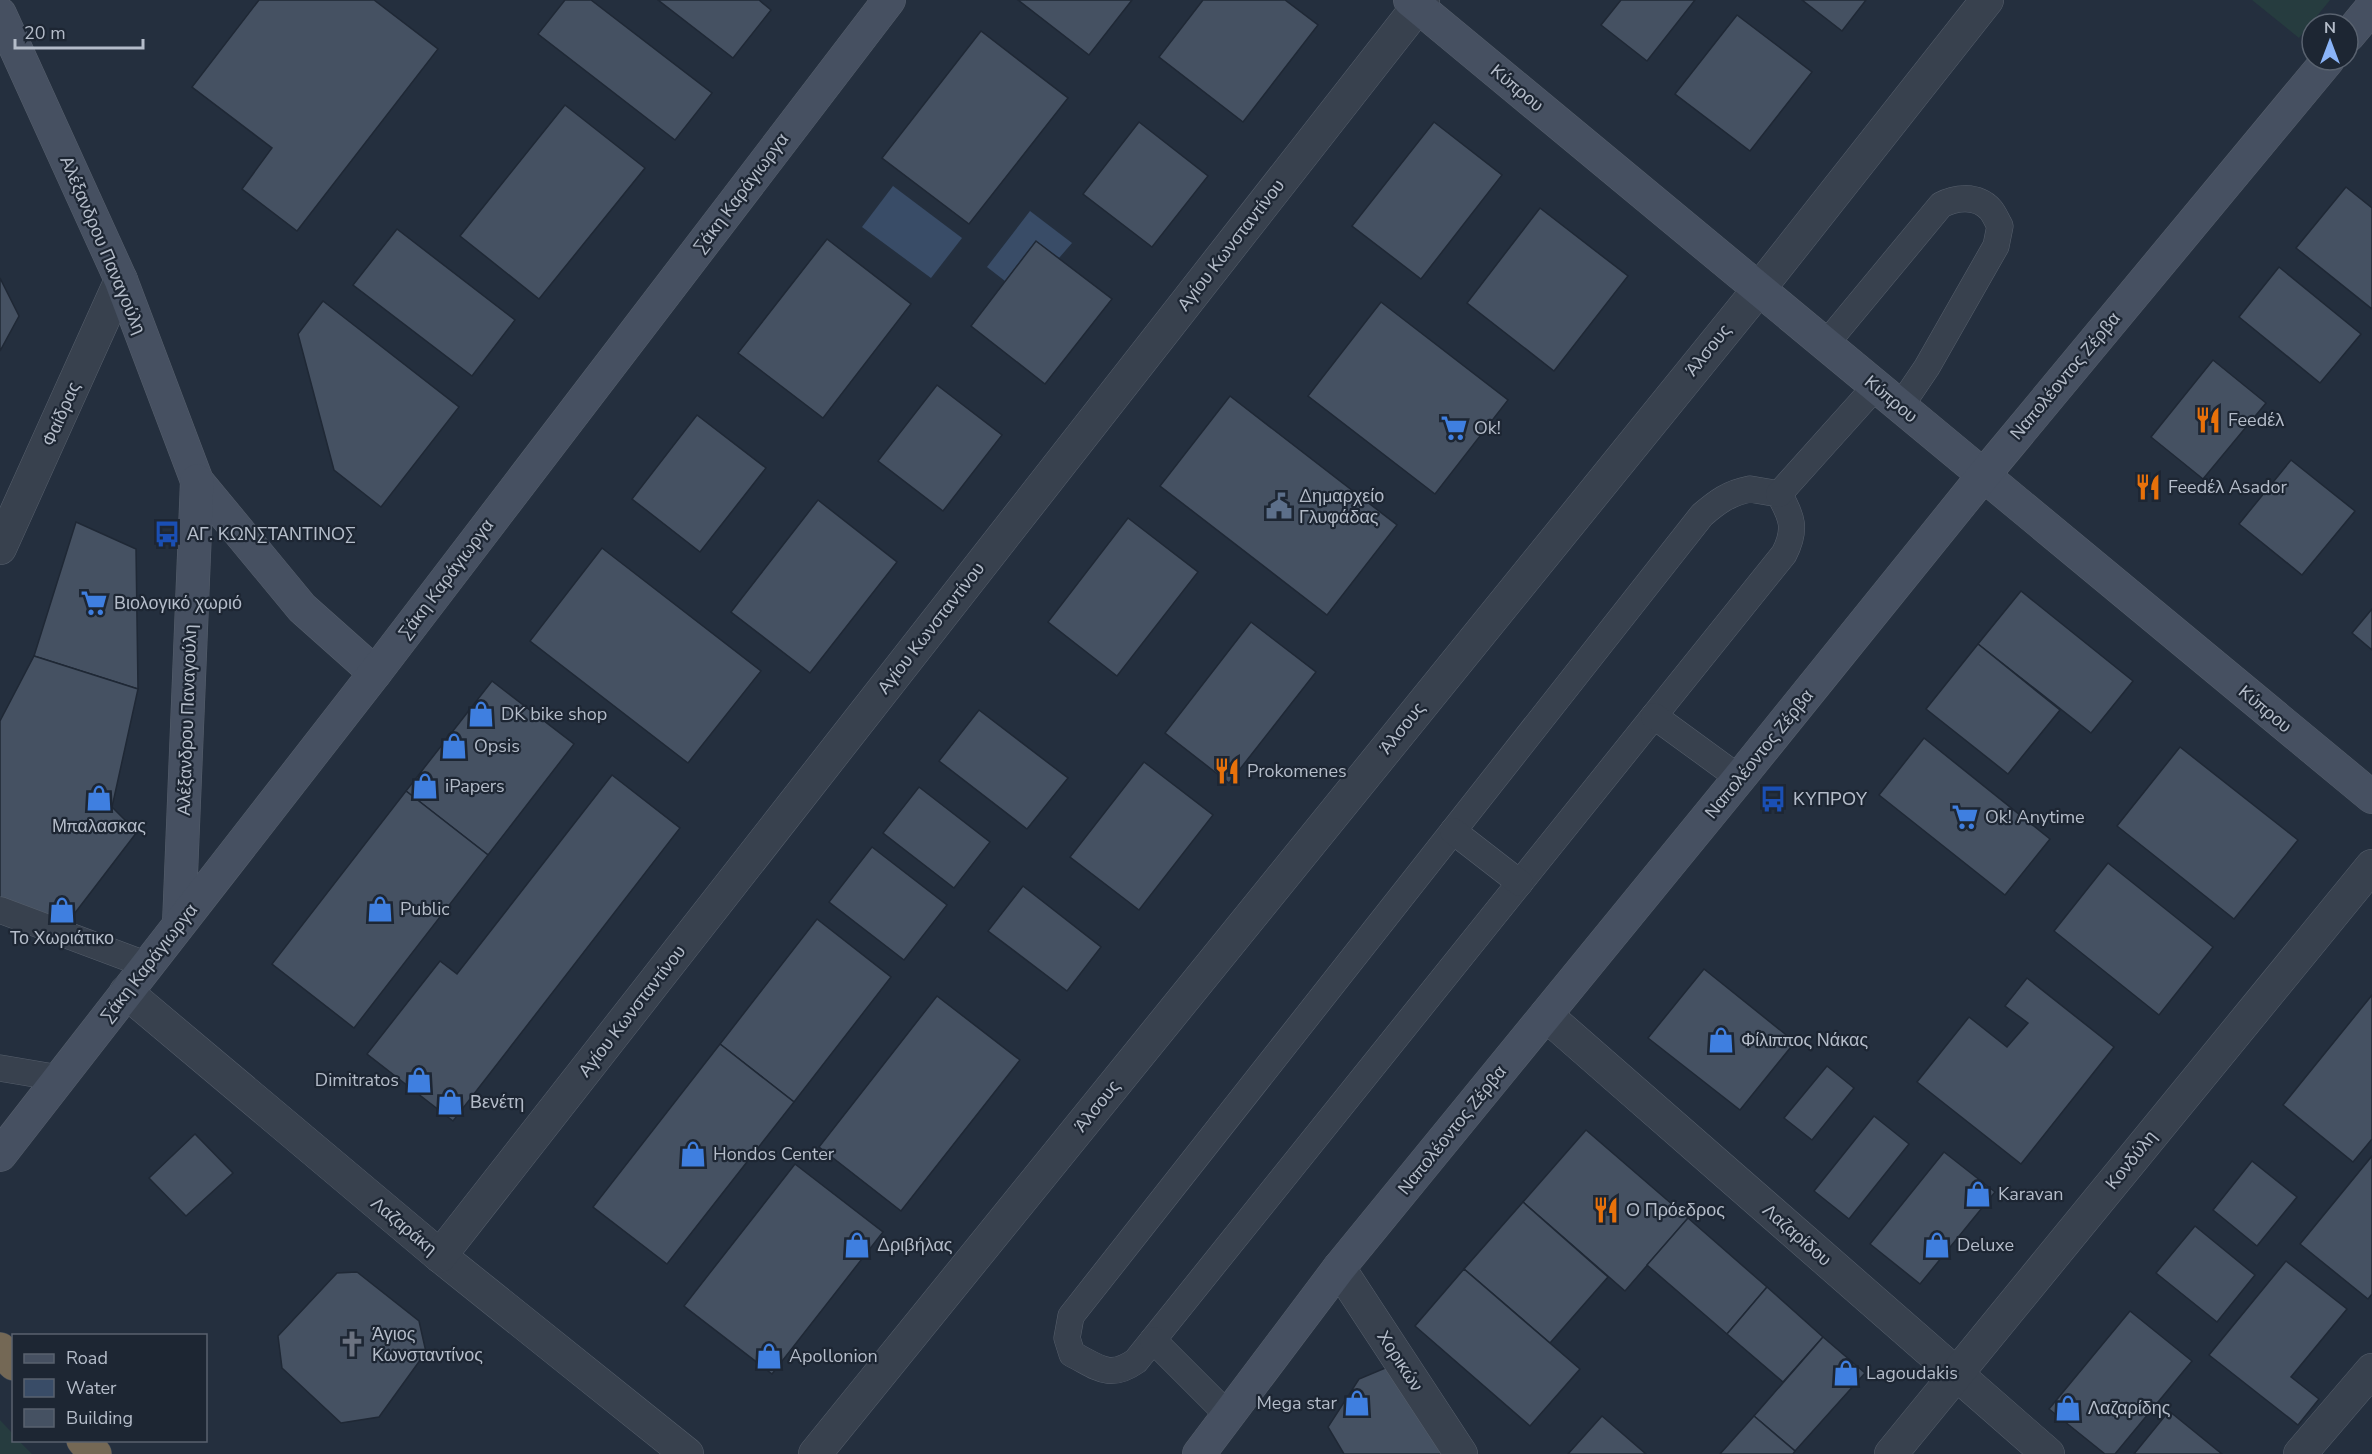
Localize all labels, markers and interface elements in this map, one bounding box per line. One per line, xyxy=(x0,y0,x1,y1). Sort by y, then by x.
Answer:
scale bar xyxy=(15,12,142,50)
north arrow xyxy=(2300,12,2360,72)
text: N xyxy=(2324,17,2336,39)
text: 20 m xyxy=(24,21,66,45)
street label: Κύπρου xyxy=(1485,59,1549,117)
street label: Σάκη Καράγιωργα xyxy=(688,128,794,258)
street label: Αλέξανδρου Παναγούλη xyxy=(55,152,151,338)
street label: Αγίου Κωνσταντίνου xyxy=(1172,174,1290,316)
street label: Ναπολέοντος Ζέρβα xyxy=(2004,307,2126,445)
street label: Άλσους xyxy=(1680,319,1737,381)
street label: Κύπρου xyxy=(1859,370,1923,428)
street label: Φαίδρας xyxy=(36,378,86,450)
restaurant icon: Feedέλ xyxy=(2193,405,2223,435)
place label: Feedέλ xyxy=(2228,408,2284,432)
supermarket icon: Ok! xyxy=(1439,413,1469,443)
place label: Ok! xyxy=(1474,416,1501,440)
restaurant icon: Feedέλ Asador xyxy=(2133,472,2163,502)
place label: Feedέλ Asador xyxy=(2168,475,2288,499)
place label: Δημαρχείο Γλυφάδας xyxy=(1299,484,1384,529)
public building icon: Δημαρχείο Γλυφάδας xyxy=(1264,491,1294,521)
street label: Σάκη Καράγιωργα xyxy=(393,514,499,644)
bus stop icon: ΑΓ. ΚΩΝΣΤΑΝΤΙΝΟΣ xyxy=(152,519,182,549)
place label: ΑΓ. ΚΩΝΣΤΑΝΤΙΝΟΣ xyxy=(187,522,356,546)
street label: Αγίου Κωνσταντίνου xyxy=(872,557,990,699)
supermarket icon: Βιολογικό χωριό xyxy=(79,588,109,618)
place label: Βιολογικό χωριό xyxy=(114,591,242,615)
street label: Αλέξανδρου Παναγούλη xyxy=(172,624,202,816)
street label: Κύπρου xyxy=(2233,680,2297,738)
street label: Ναπολέοντος Ζέρβα xyxy=(1699,684,1819,824)
street label: Άλσους xyxy=(1374,697,1431,759)
shop icon: DK bike shop xyxy=(466,699,496,729)
place label: DK bike shop xyxy=(501,702,607,726)
shop icon: Opsis xyxy=(439,731,469,761)
place label: Opsis xyxy=(474,734,520,758)
restaurant icon: Prokomenes xyxy=(1212,756,1242,786)
place label: Prokomenes xyxy=(1247,759,1347,783)
shop icon: iPapers xyxy=(410,771,440,801)
place label: iPapers xyxy=(445,774,505,798)
shop icon: Μπαλασκας xyxy=(84,783,114,813)
bus stop icon: ΚΥΠΡΟΥ xyxy=(1758,784,1788,814)
place label: ΚΥΠΡΟΥ xyxy=(1793,787,1867,811)
supermarket icon: Ok! Anytime xyxy=(1950,802,1980,832)
place label: Ok! Anytime xyxy=(1985,805,2085,829)
place label: Μπαλασκας xyxy=(52,814,146,838)
shop icon: Public xyxy=(365,894,395,924)
shop icon: Το Χωριάτικο xyxy=(47,895,77,925)
place label: Public xyxy=(400,897,450,921)
street label: Σάκη Καράγιωργα xyxy=(95,899,203,1027)
place label: Το Χωριάτικο xyxy=(10,926,114,950)
street label: Αγίου Κωνσταντίνου xyxy=(573,940,691,1082)
shop icon: Φίλιππος Νάκας xyxy=(1706,1025,1736,1055)
place label: Φίλιππος Νάκας xyxy=(1741,1028,1868,1052)
street label: Ναπολέοντος Ζέρβα xyxy=(1392,1060,1512,1200)
shop icon: Dimitratos xyxy=(404,1065,434,1095)
place label: Dimitratos xyxy=(315,1068,399,1092)
street label: Άλσους xyxy=(1069,1075,1126,1137)
shop icon: Βενέτη xyxy=(435,1087,465,1117)
place label: Βενέτη xyxy=(470,1090,524,1114)
street label: Κονδύλη xyxy=(2100,1125,2162,1195)
shop icon: Hondos Center xyxy=(678,1139,708,1169)
place label: Hondos Center xyxy=(713,1142,835,1166)
shop icon: Karavan xyxy=(1963,1179,1993,1209)
place label: Karavan xyxy=(1998,1182,2063,1206)
street label: Λαζαράκη xyxy=(366,1191,442,1261)
restaurant icon: Ο Πρόεδρος xyxy=(1591,1195,1621,1225)
place label: Ο Πρόεδρος xyxy=(1626,1198,1725,1222)
street label: Λαζαρίδου xyxy=(1758,1198,1836,1272)
shop icon: Δριβήλας xyxy=(842,1230,872,1260)
shop icon: Deluxe xyxy=(1922,1230,1952,1260)
place label: Δριβήλας xyxy=(877,1233,953,1257)
place label: Deluxe xyxy=(1957,1233,2014,1257)
place label: Άγιος Κωνσταντίνος xyxy=(372,1322,483,1367)
street label: Χορικών xyxy=(1371,1326,1429,1396)
church icon: Άγιος Κωνσταντίνος xyxy=(337,1329,367,1359)
legend xyxy=(12,1334,207,1442)
shop icon: Apollonion xyxy=(754,1341,784,1371)
place label: Apollonion xyxy=(789,1344,878,1368)
text: Road xyxy=(66,1346,108,1370)
shop icon: Lagoudakis xyxy=(1831,1358,1861,1388)
place label: Lagoudakis xyxy=(1866,1361,1958,1385)
text: Water xyxy=(66,1376,117,1400)
shop icon: Mega star xyxy=(1342,1388,1372,1418)
place label: Mega star xyxy=(1256,1391,1338,1415)
shop icon: Λαζαρίδης xyxy=(2053,1393,2083,1423)
place label: Λαζαρίδης xyxy=(2088,1396,2171,1420)
text: Building xyxy=(66,1406,133,1430)

